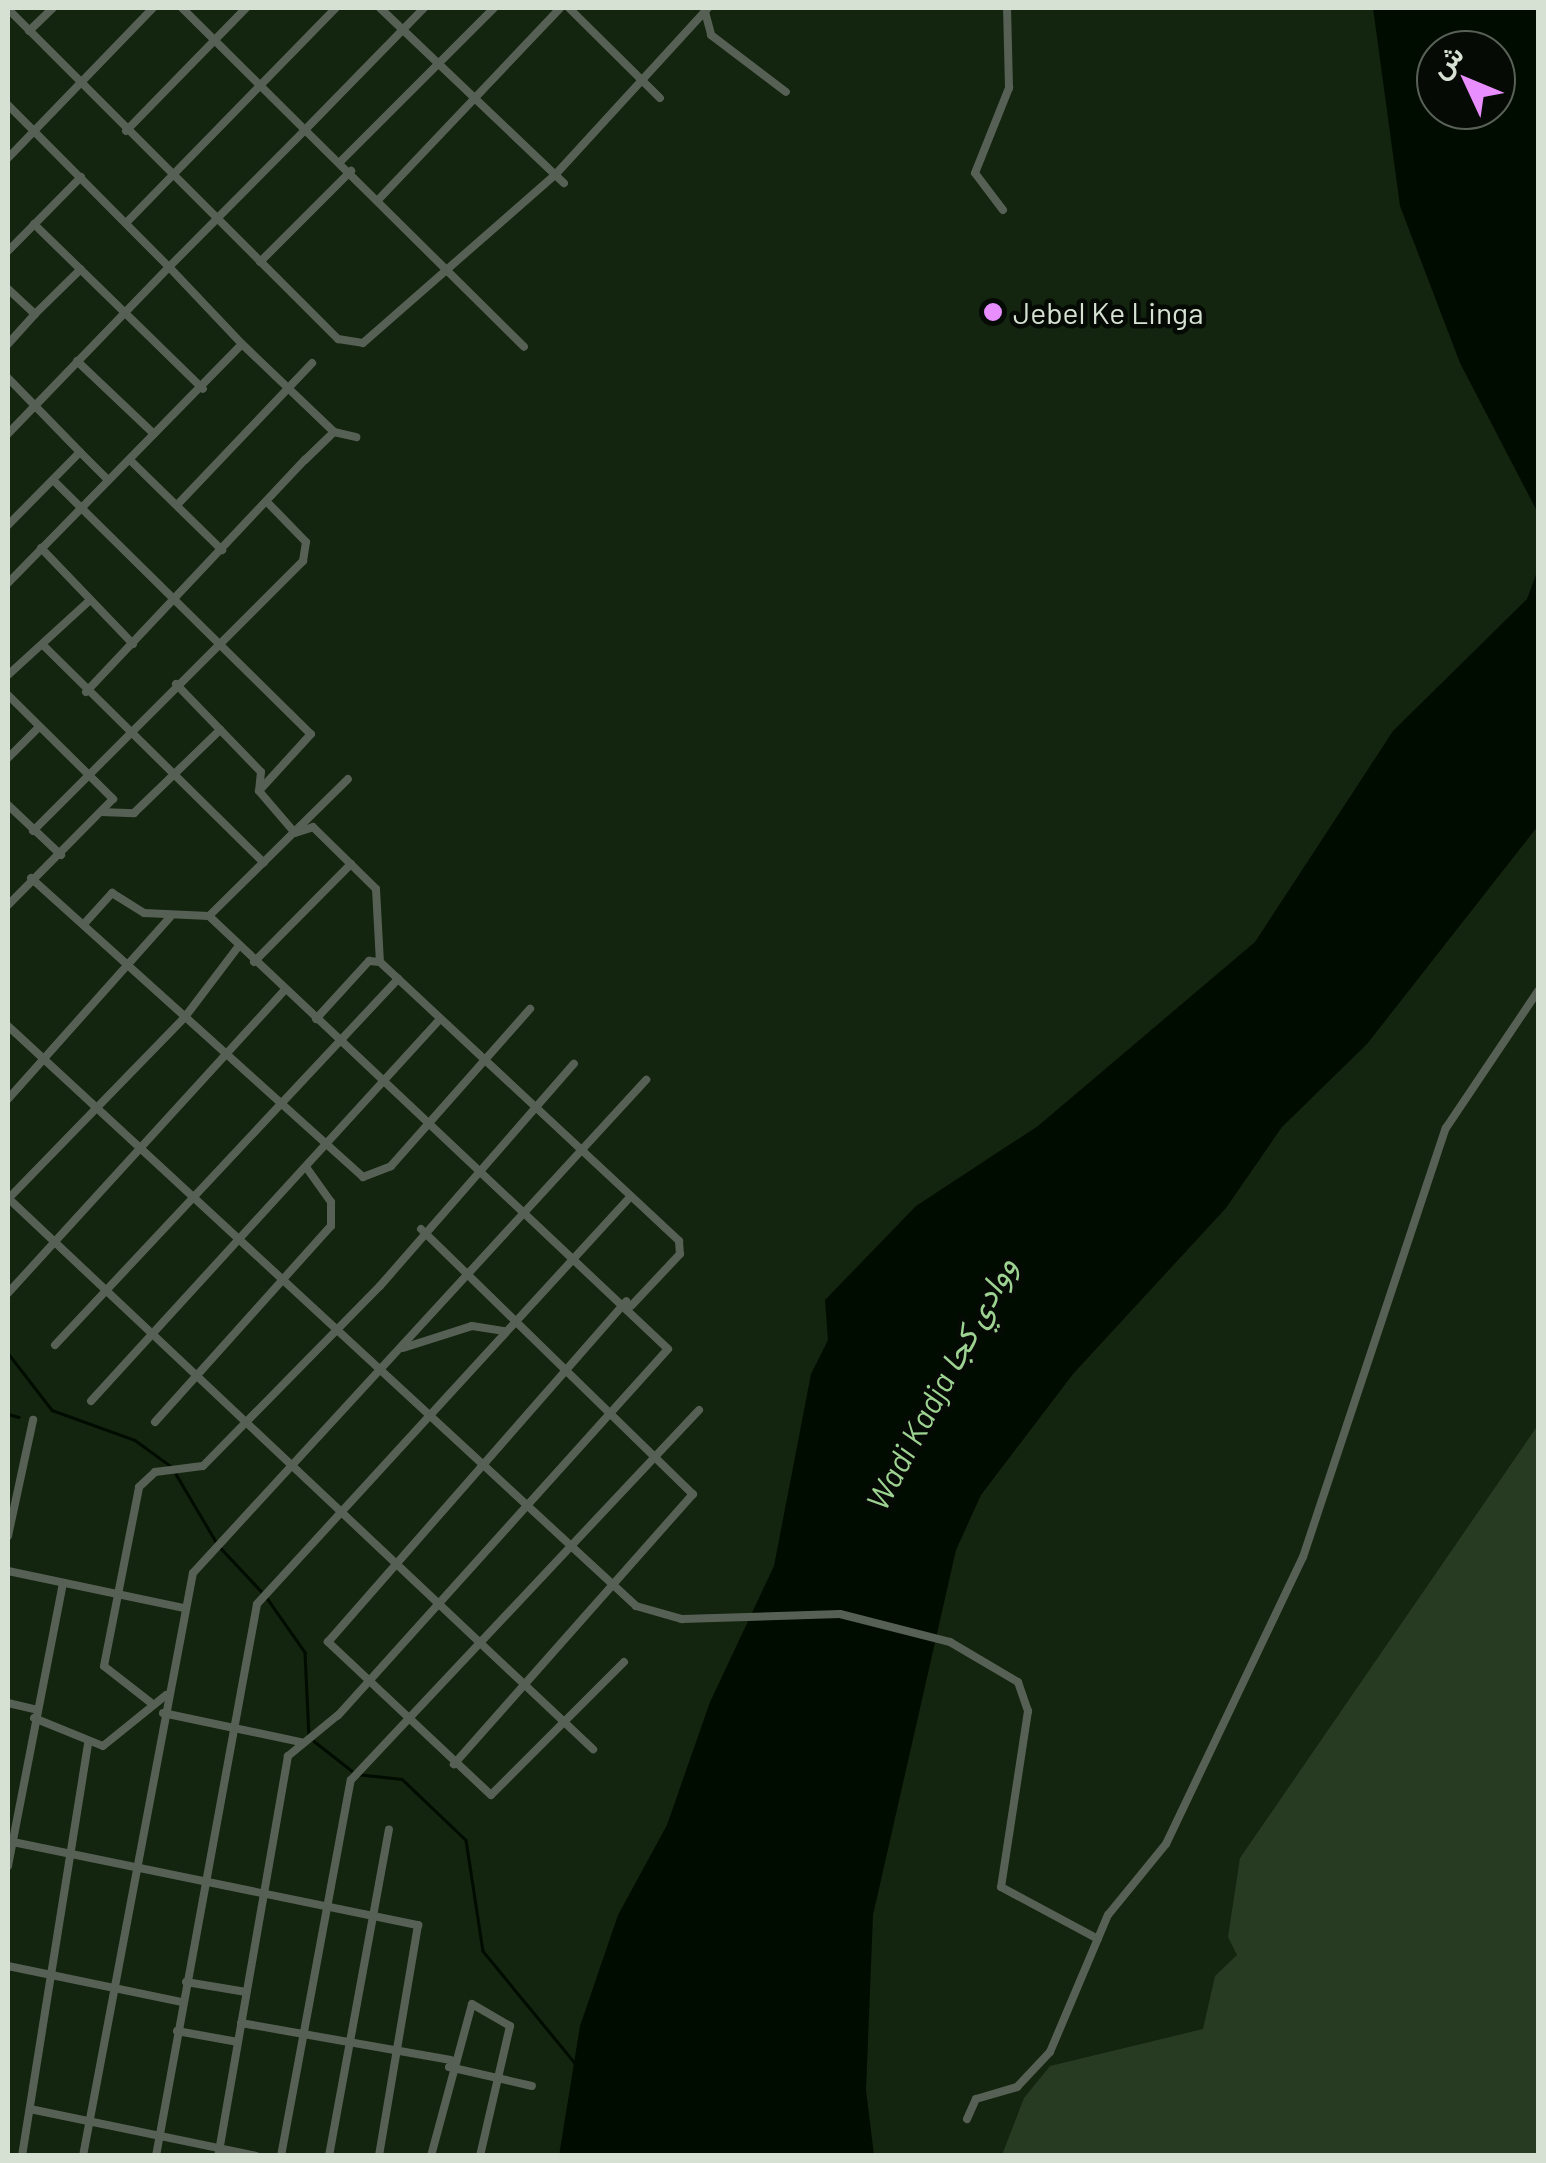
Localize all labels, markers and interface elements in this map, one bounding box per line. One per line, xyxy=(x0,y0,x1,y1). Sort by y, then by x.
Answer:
north arrow xyxy=(1416,30,1516,130)
text: ش xyxy=(1422,37,1470,84)
place label: Jebel Ke Linga xyxy=(1013,294,1203,330)
marker: Jebel Ke Linga xyxy=(982,301,1004,323)
water label: Wadi Kadja ووادي كجا xyxy=(857,1250,1023,1516)

